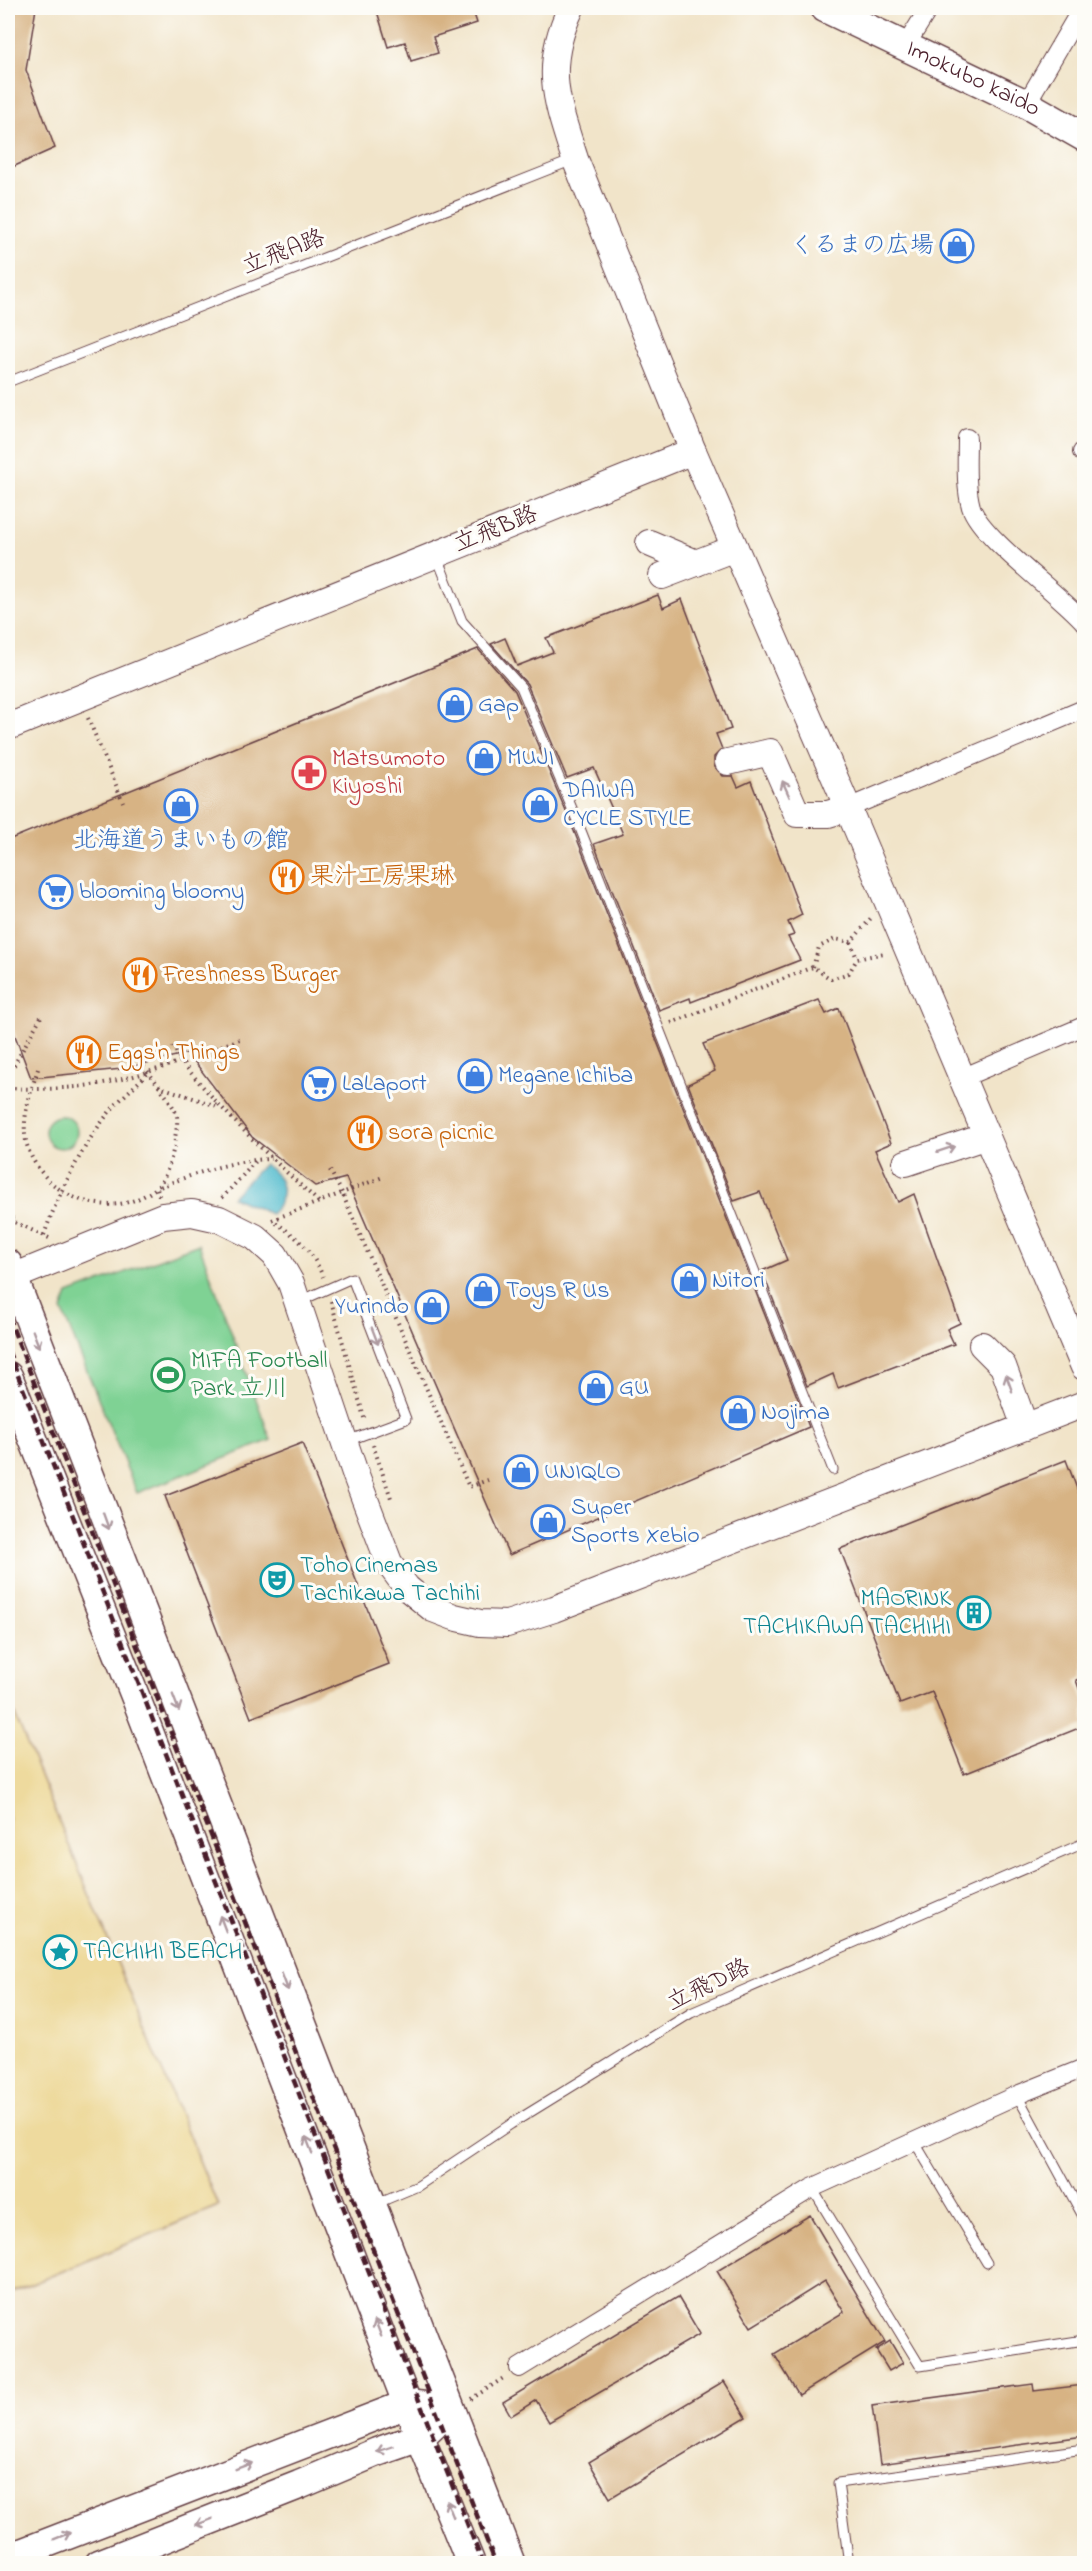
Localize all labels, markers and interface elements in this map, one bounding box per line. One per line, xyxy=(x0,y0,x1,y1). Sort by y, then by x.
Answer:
street label: Imokubo kaido xyxy=(900,32,1047,126)
street label: 立飛A路 xyxy=(237,221,331,285)
shop icon: くるまの広場 xyxy=(939,228,975,264)
place label: くるまの広場 xyxy=(790,229,934,264)
street label: 立飛B路 xyxy=(449,497,543,563)
shop icon: Gap xyxy=(437,687,473,723)
place label: Gap xyxy=(478,688,519,723)
shop icon: MUJI xyxy=(466,740,502,776)
place label: MUJI xyxy=(507,741,554,776)
place label: Matsumoto Kiyoshi xyxy=(332,742,445,806)
pharmacy icon: Matsumoto Kiyoshi xyxy=(291,755,327,791)
place label: DAIWA CYCLE STYLE xyxy=(562,774,692,837)
one-way arrow xyxy=(780,780,791,798)
shop icon: DAIWA CYCLE STYLE xyxy=(522,787,558,823)
shop icon: 北海道うまいもの館 xyxy=(163,788,199,824)
place label: 北海道うまいもの館 xyxy=(73,824,289,859)
restaurant icon: 果汁工房果琳 xyxy=(269,859,305,895)
place label: 果汁工房果琳 xyxy=(310,860,454,895)
supermarket icon: blooming bloomy xyxy=(38,874,74,910)
place label: blooming bloomy xyxy=(79,875,244,911)
restaurant icon: Freshness Burger xyxy=(122,957,158,993)
place label: Freshness Burger xyxy=(162,958,338,993)
restaurant icon: Eggs'n Things xyxy=(66,1035,102,1071)
place label: Eggs'n Things xyxy=(107,1036,240,1071)
shop icon: Megane Ichiba xyxy=(457,1058,493,1094)
place label: Megane Ichiba xyxy=(498,1059,633,1094)
supermarket icon: LaLaport xyxy=(301,1066,337,1102)
place label: LaLaport xyxy=(342,1067,427,1102)
restaurant icon: sora picnic xyxy=(347,1115,383,1151)
place label: sora picnic xyxy=(388,1116,494,1151)
one-way arrow xyxy=(936,1143,955,1154)
shop icon: Nitori xyxy=(671,1263,707,1299)
place label: Nitori xyxy=(712,1264,765,1299)
shop icon: Toys R Us xyxy=(465,1273,501,1309)
place label: Toys R Us xyxy=(506,1274,610,1310)
shop icon: Yurindo xyxy=(414,1289,450,1325)
place label: Yurindo xyxy=(335,1290,409,1325)
one-way arrow xyxy=(370,1326,381,1345)
one-way arrow xyxy=(32,1329,43,1347)
place label: MIFA Football Park 立川 xyxy=(191,1344,328,1407)
sports icon: MIFA Football Park 立川 xyxy=(150,1357,186,1393)
shop icon: GU xyxy=(578,1370,614,1406)
place label: GU xyxy=(619,1371,649,1406)
one-way arrow xyxy=(1003,1374,1014,1392)
shop icon: Nojima xyxy=(720,1395,756,1431)
place label: Nojima xyxy=(761,1396,830,1431)
shop icon: UNIQLO xyxy=(503,1454,539,1490)
place label: UNIQLO xyxy=(544,1455,621,1490)
place label: Super Sports Xebio xyxy=(571,1491,700,1554)
shop icon: Super Sports Xebio xyxy=(530,1504,566,1540)
one-way arrow xyxy=(102,1511,113,1529)
place label: Toho Cinemas Tachikawa Tachihi xyxy=(300,1549,480,1612)
theatre icon: Toho Cinemas Tachikawa Tachihi xyxy=(259,1562,295,1598)
place label: MAORINK TACHIKAWA TACHIHI xyxy=(743,1582,951,1645)
building icon: MAORINK TACHIKAWA TACHIHI xyxy=(956,1595,992,1631)
one-way arrow xyxy=(171,1693,182,1712)
one-way arrow xyxy=(217,1915,228,1934)
place icon: TACHIHI BEACH xyxy=(42,1934,78,1970)
place label: TACHIHI BEACH xyxy=(83,1935,242,1970)
street label: 立飛D路 xyxy=(661,1951,757,2021)
one-way arrow xyxy=(281,1972,292,1991)
one-way arrow xyxy=(302,2137,313,2155)
one-way arrow xyxy=(372,2319,383,2337)
one-way arrow xyxy=(376,2445,395,2456)
one-way arrow xyxy=(234,2459,252,2470)
one-way arrow xyxy=(444,2500,455,2519)
one-way arrow xyxy=(195,2517,214,2528)
one-way arrow xyxy=(52,2530,71,2541)

